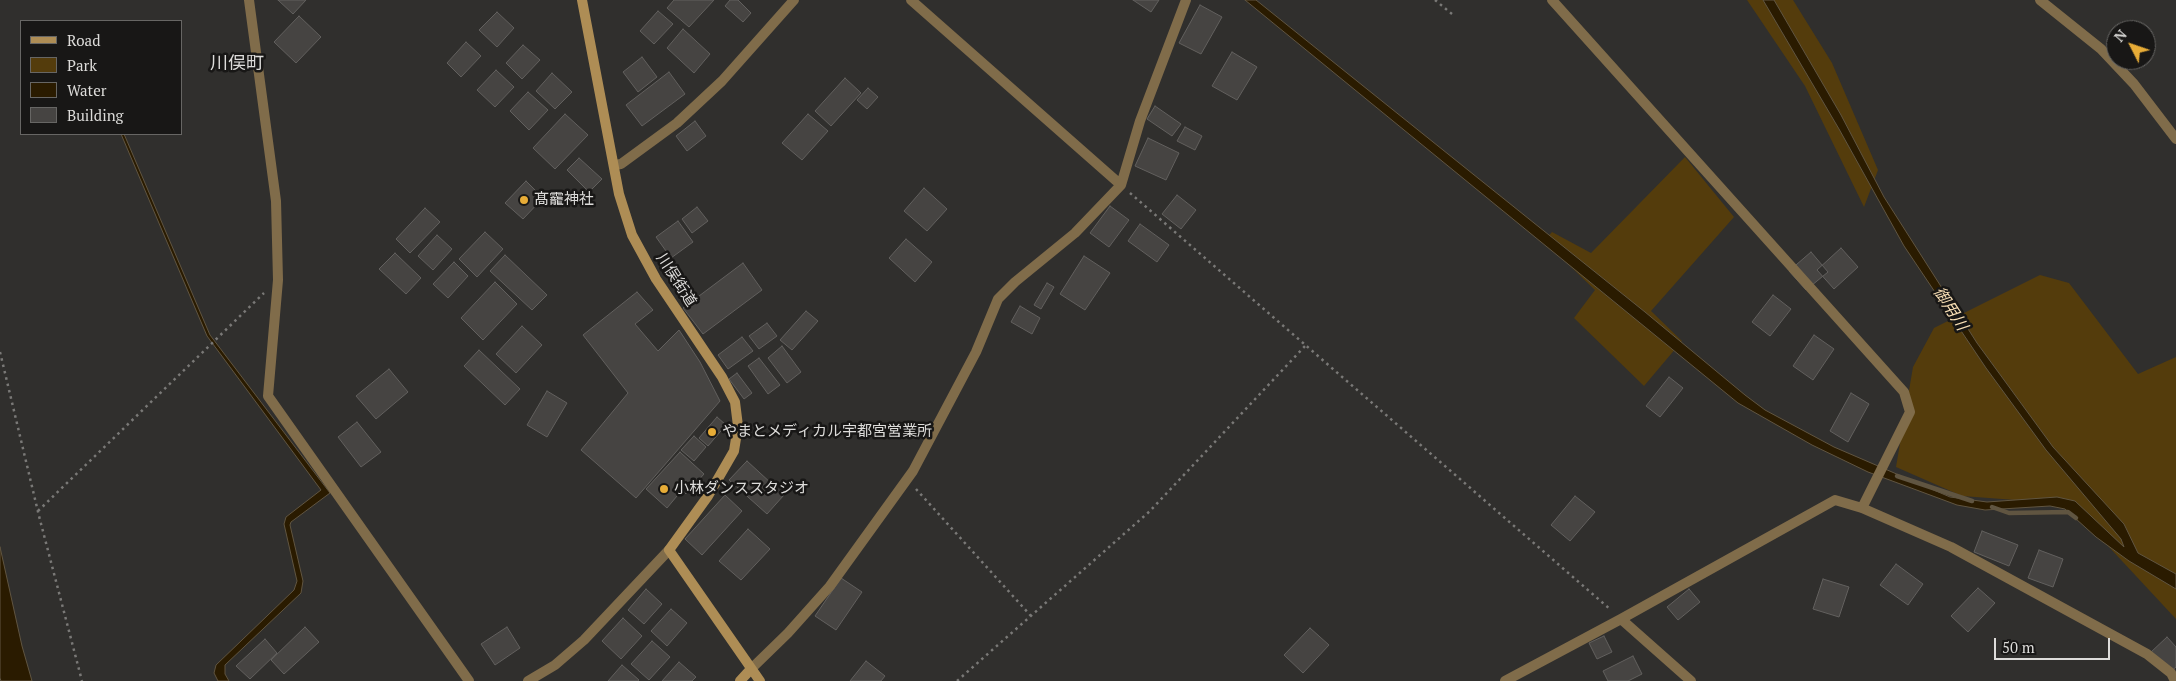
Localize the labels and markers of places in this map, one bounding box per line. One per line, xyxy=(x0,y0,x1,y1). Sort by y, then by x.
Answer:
place label: 髙靇神社 xyxy=(534,191,594,209)
marker: 髙靇神社 xyxy=(518,194,530,206)
place label: やまとメディカル宇都宮営業所 xyxy=(722,423,932,441)
marker: やまとメディカル宇都宮営業所 xyxy=(706,426,718,438)
place label: 小林ダンススタジオ xyxy=(674,480,809,498)
marker: 小林ダンススタジオ xyxy=(658,483,670,495)

